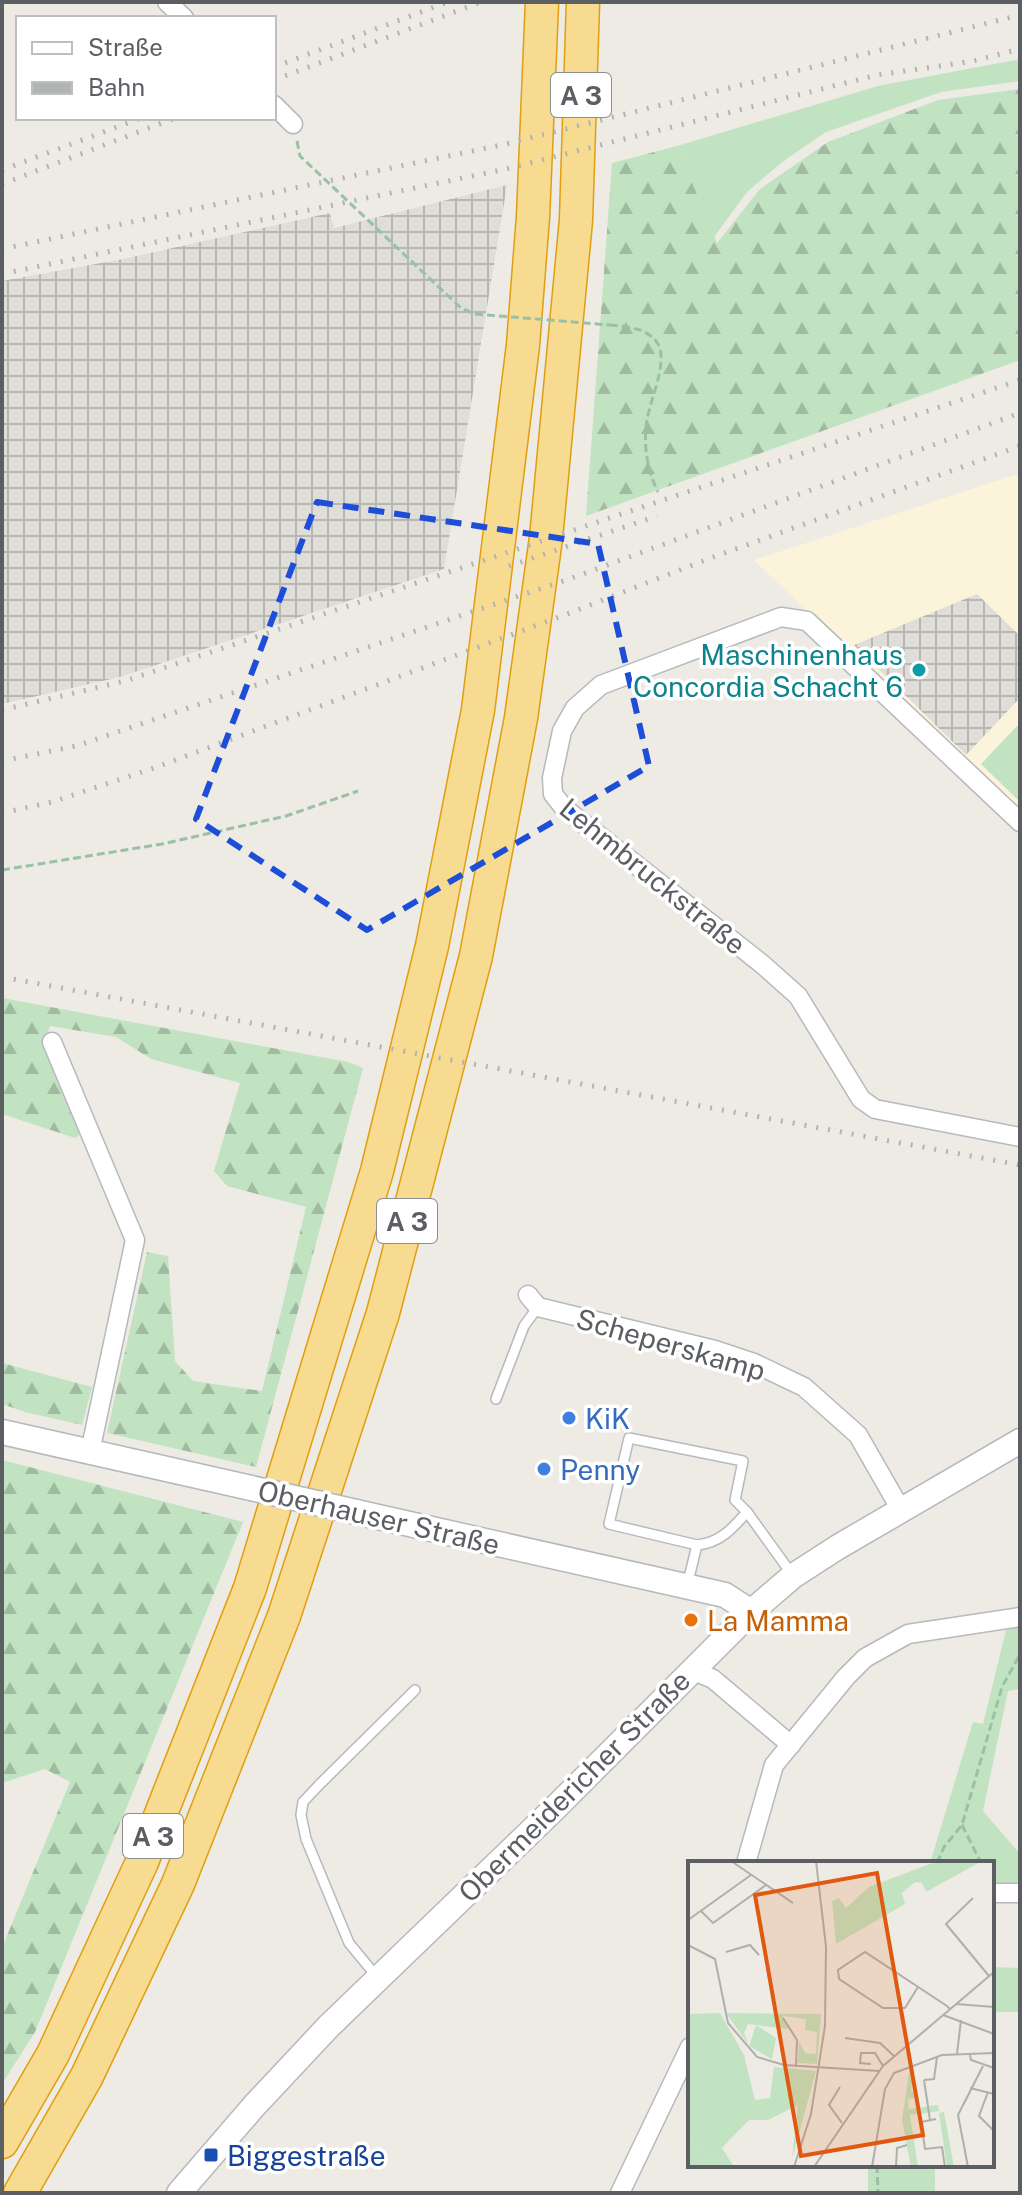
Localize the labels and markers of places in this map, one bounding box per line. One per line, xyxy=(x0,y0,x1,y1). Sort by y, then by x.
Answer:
place label: Maschinenhaus Concordia Schacht 6 xyxy=(633,638,903,703)
marker: Maschinenhaus Concordia Schacht 6 xyxy=(910,661,928,679)
place label: KiK xyxy=(585,1402,630,1435)
marker: KiK xyxy=(560,1409,578,1427)
place label: Penny xyxy=(560,1453,640,1486)
marker: Penny xyxy=(535,1460,553,1478)
place label: La Mamma xyxy=(707,1604,849,1637)
marker: La Mamma xyxy=(682,1611,700,1629)
place label: Biggestraße xyxy=(227,2139,386,2172)
marker: Biggestraße xyxy=(202,2146,220,2164)

